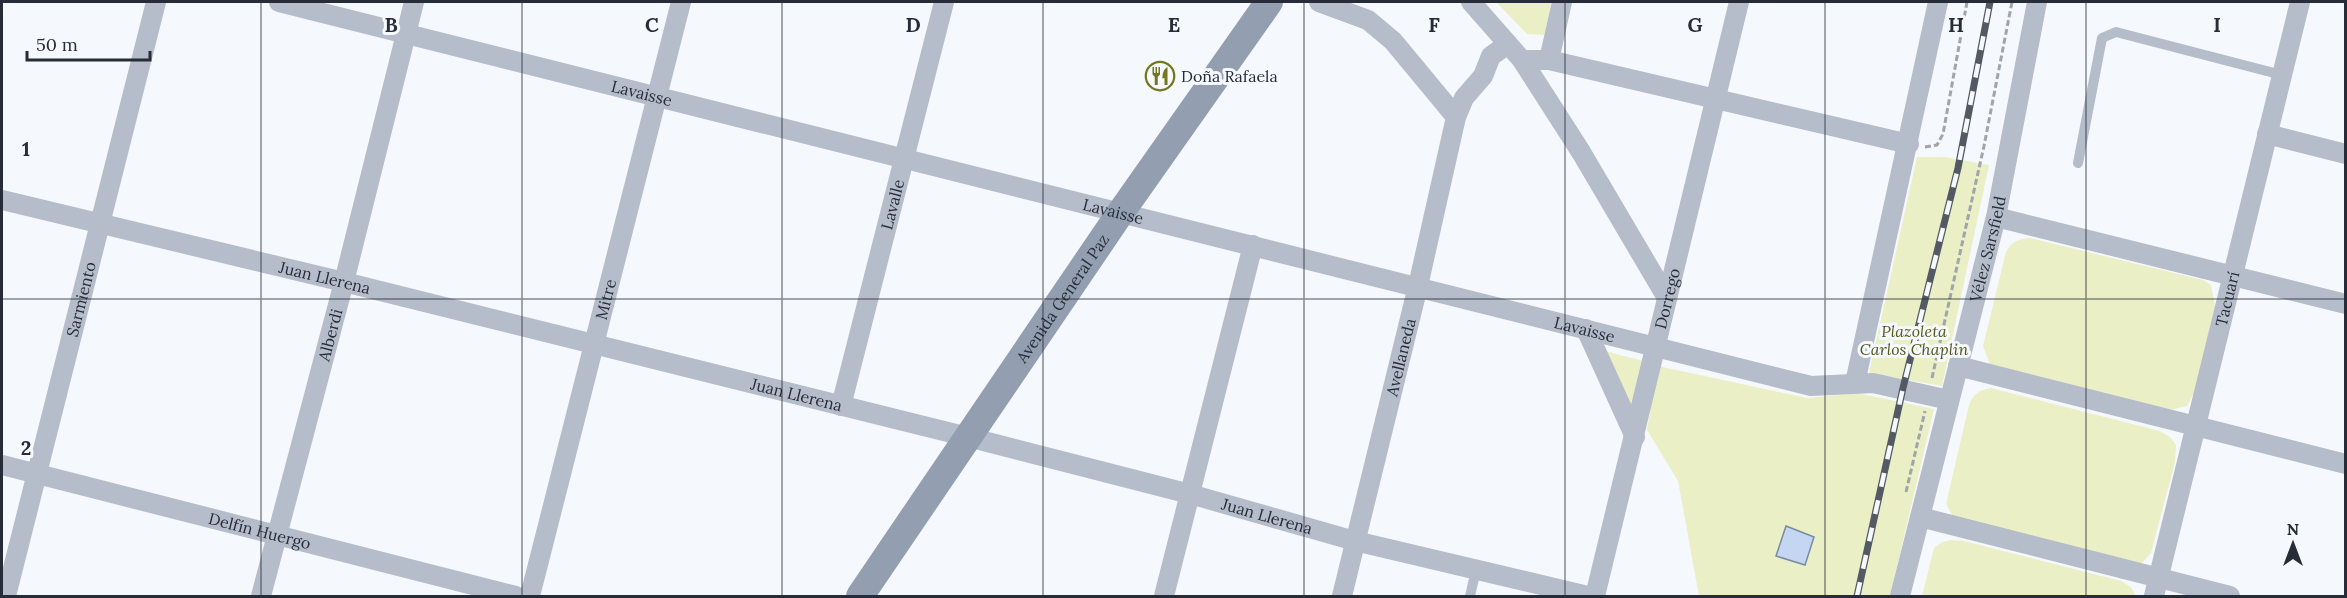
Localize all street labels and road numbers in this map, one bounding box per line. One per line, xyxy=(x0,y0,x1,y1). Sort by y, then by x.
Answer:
street label: Lavaisse xyxy=(609,76,675,110)
street label: Lavalle xyxy=(876,177,908,232)
street label: Lavaisse xyxy=(1081,194,1146,228)
street label: Vélez Sarsfield xyxy=(1965,194,2010,305)
street label: Avenida General Paz xyxy=(1011,230,1113,367)
street label: Juan Llerena xyxy=(276,257,373,298)
street label: Sarmiento xyxy=(62,260,100,339)
street label: Dorrego xyxy=(1650,266,1684,331)
street label: Tacuarí xyxy=(2211,269,2243,328)
street label: Mitre xyxy=(591,277,620,322)
street label: Alberdi xyxy=(313,307,346,364)
street label: Lavaisse xyxy=(1552,312,1617,347)
street label: Avellaneda xyxy=(1381,316,1420,399)
street label: Juan Llerena xyxy=(748,373,844,415)
street label: Juan Llerena xyxy=(1218,493,1315,538)
street label: Delfín Huergo xyxy=(207,508,313,553)

